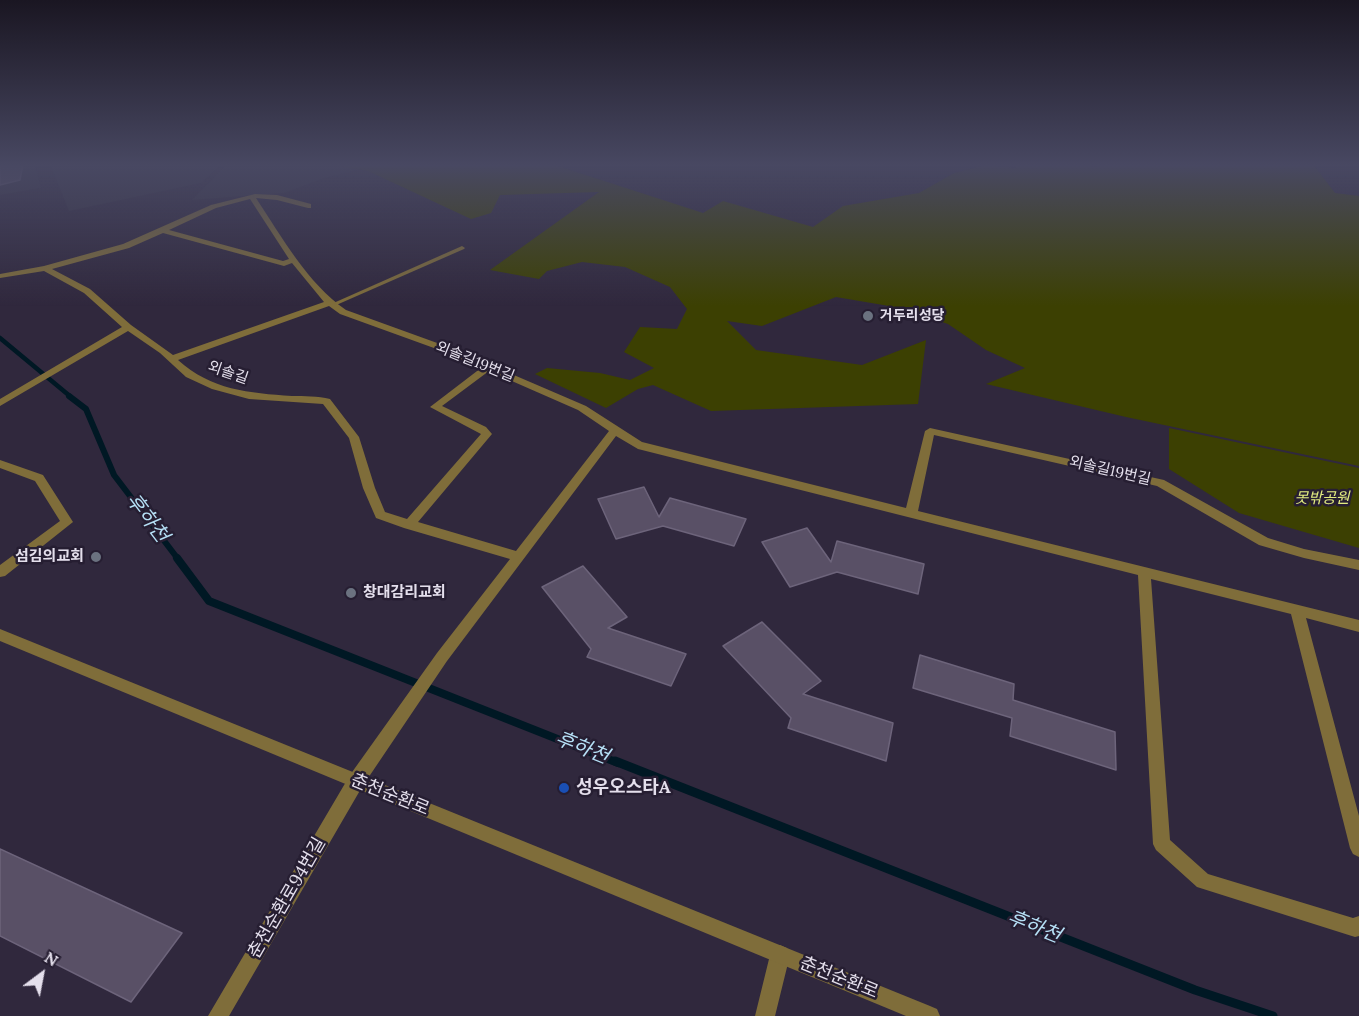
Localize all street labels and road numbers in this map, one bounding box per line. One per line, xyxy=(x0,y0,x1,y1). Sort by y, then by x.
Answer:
street label: 외솔길19번길 xyxy=(433,338,517,386)
street label: 외솔길 xyxy=(205,358,251,388)
street label: 외솔길19번길 xyxy=(1067,453,1153,489)
street label: 춘천순환로 xyxy=(348,769,432,821)
street label: 춘천순환로94번길 xyxy=(244,834,330,962)
street label: 춘천순환로 xyxy=(797,952,881,1004)

